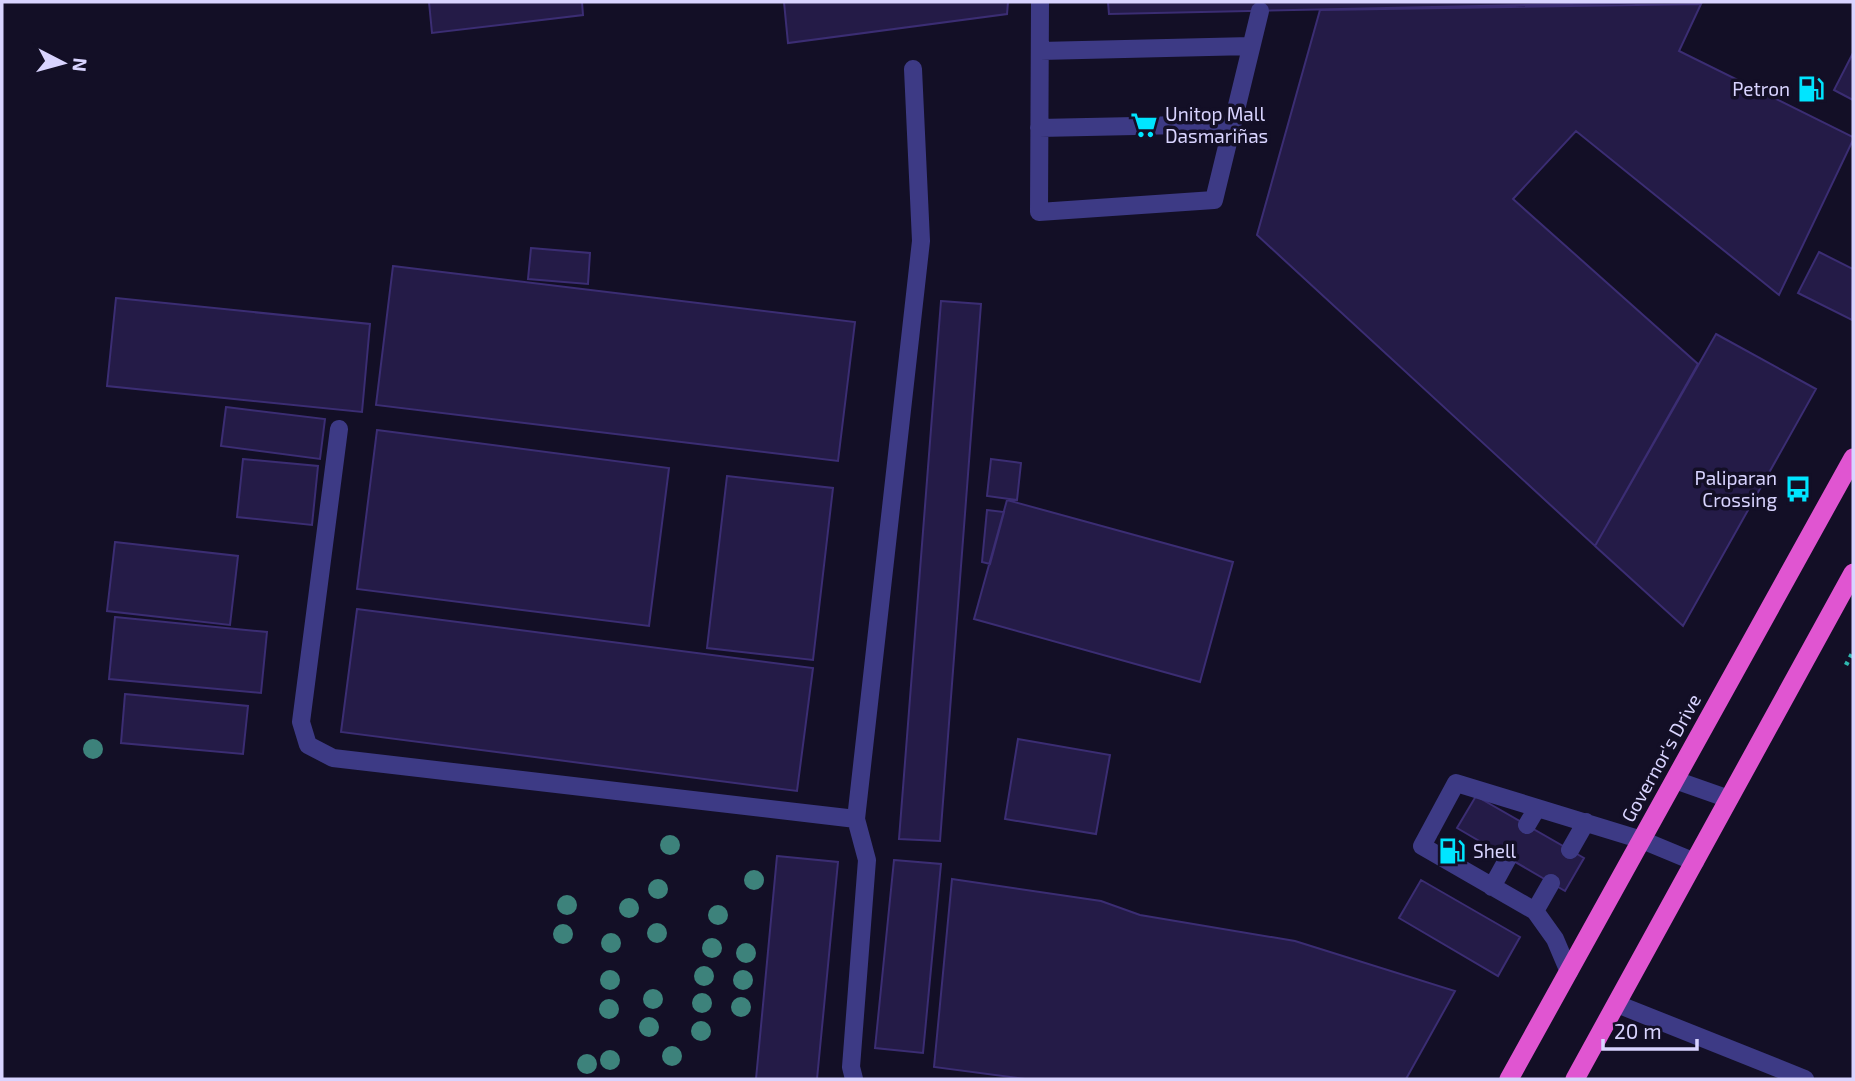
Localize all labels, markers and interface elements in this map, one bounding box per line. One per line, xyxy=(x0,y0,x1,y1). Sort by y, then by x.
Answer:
north arrow xyxy=(28,28,98,98)
text: N xyxy=(68,57,93,73)
fuel station icon: Petron xyxy=(1796,74,1826,104)
place label: Petron xyxy=(1732,77,1790,100)
place label: Unitop Mall Dasmariñas xyxy=(1165,102,1268,147)
supermarket icon: Unitop Mall Dasmariñas xyxy=(1129,110,1159,140)
place label: Paliparan Crossing xyxy=(1695,466,1777,511)
bus stop icon: Paliparan Crossing xyxy=(1783,474,1813,504)
street label: Governor's Drive xyxy=(1616,690,1705,826)
fuel station icon: Shell xyxy=(1437,836,1467,866)
place label: Shell xyxy=(1473,839,1517,862)
scale bar xyxy=(1603,1007,1698,1052)
text: 20 m xyxy=(1614,1018,1662,1043)

